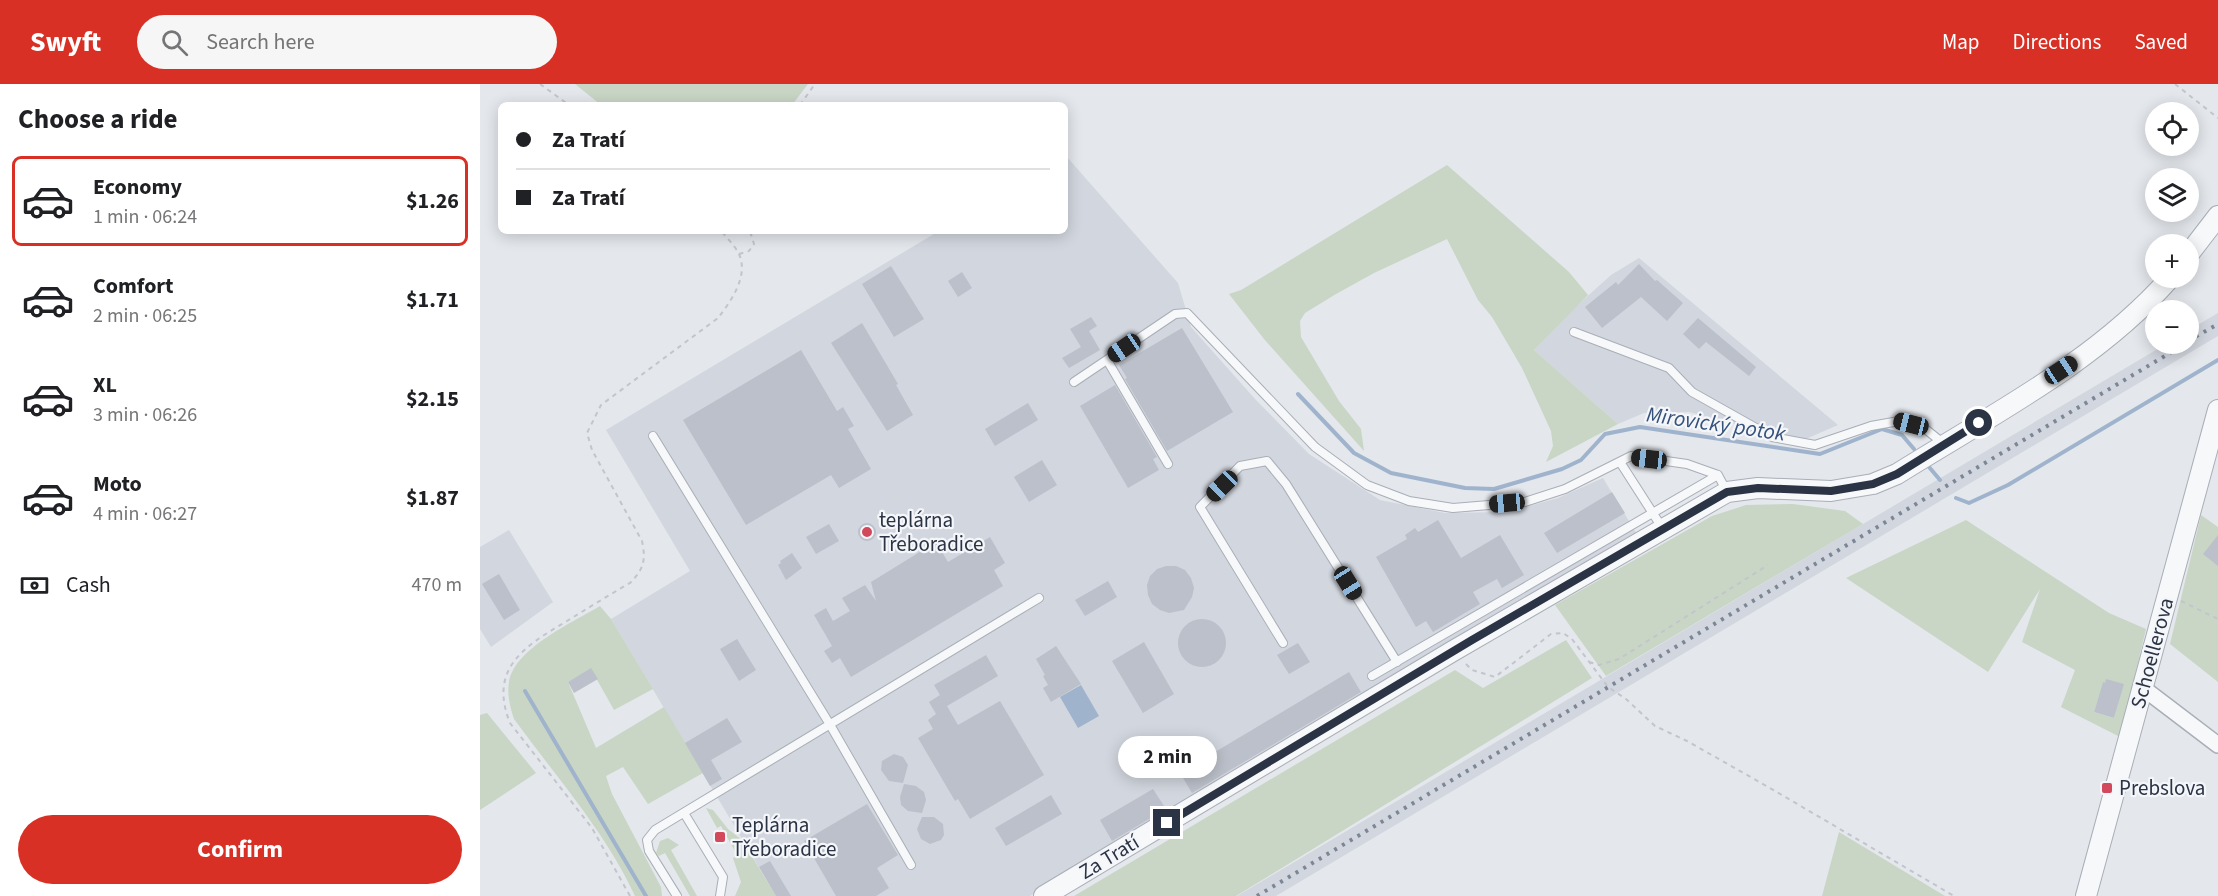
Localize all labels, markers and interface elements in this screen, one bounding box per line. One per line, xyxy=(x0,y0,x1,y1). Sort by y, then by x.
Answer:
search box xyxy=(137,15,557,69)
text: Swyft xyxy=(30,22,101,62)
icon: search xyxy=(158,26,191,59)
text: Search here xyxy=(206,26,315,58)
text: Map xyxy=(1942,27,1980,57)
text: Directions xyxy=(2013,27,2101,57)
text: Saved xyxy=(2134,27,2188,57)
text: Choose a ride xyxy=(18,100,178,139)
map controls xyxy=(2145,102,2199,354)
button: locate xyxy=(2145,102,2199,156)
text: Za Tratí xyxy=(552,124,625,156)
button: layers xyxy=(2145,168,2199,222)
text: Economy xyxy=(93,171,182,203)
icon: car xyxy=(21,174,75,228)
text: Za Tratí xyxy=(552,182,625,214)
text: $1.26 xyxy=(406,185,459,217)
text: 1 min · 06:24 xyxy=(93,203,197,231)
button: + xyxy=(2145,234,2199,288)
text: Comfort xyxy=(93,270,174,302)
icon: car xyxy=(21,273,75,327)
text: $1.71 xyxy=(406,284,459,316)
button: − xyxy=(2145,300,2199,354)
text: 2 min · 06:25 xyxy=(93,302,197,330)
car xyxy=(1104,330,1144,366)
car xyxy=(2041,353,2081,387)
text: XL xyxy=(93,369,117,401)
icon: car xyxy=(21,372,75,426)
text: $2.15 xyxy=(406,383,459,415)
water label: Mirovický potok xyxy=(1644,398,1788,450)
text: 3 min · 06:26 xyxy=(93,401,197,429)
route start xyxy=(1965,409,1992,436)
car xyxy=(1891,411,1931,437)
car xyxy=(1630,448,1668,470)
car xyxy=(1203,467,1241,505)
text: Moto xyxy=(93,468,142,500)
icon: car xyxy=(21,471,75,525)
text: $1.87 xyxy=(406,482,459,514)
car xyxy=(1488,492,1526,514)
text: 4 min · 06:27 xyxy=(93,500,197,528)
place label: teplárna Třeboradice xyxy=(879,505,984,559)
marker: teplárna Třeboradice xyxy=(860,525,874,539)
car xyxy=(1331,563,1365,603)
icon: cash xyxy=(18,569,51,602)
text: Cash xyxy=(66,569,111,601)
text: 470 m xyxy=(412,571,462,599)
street label: Schoellerova xyxy=(2123,594,2181,712)
callout: 2 min xyxy=(1118,736,1216,778)
text: 2 min xyxy=(1143,743,1192,771)
place label: Prebslova xyxy=(2119,773,2205,803)
marker: Prebslova xyxy=(2100,781,2114,795)
route end xyxy=(1153,809,1180,836)
place label: Teplárna Třeboradice xyxy=(732,810,837,864)
button: Confirm xyxy=(18,815,462,884)
street label: Za Tratí xyxy=(1073,827,1145,887)
marker: Teplárna Třeboradice xyxy=(713,830,727,844)

